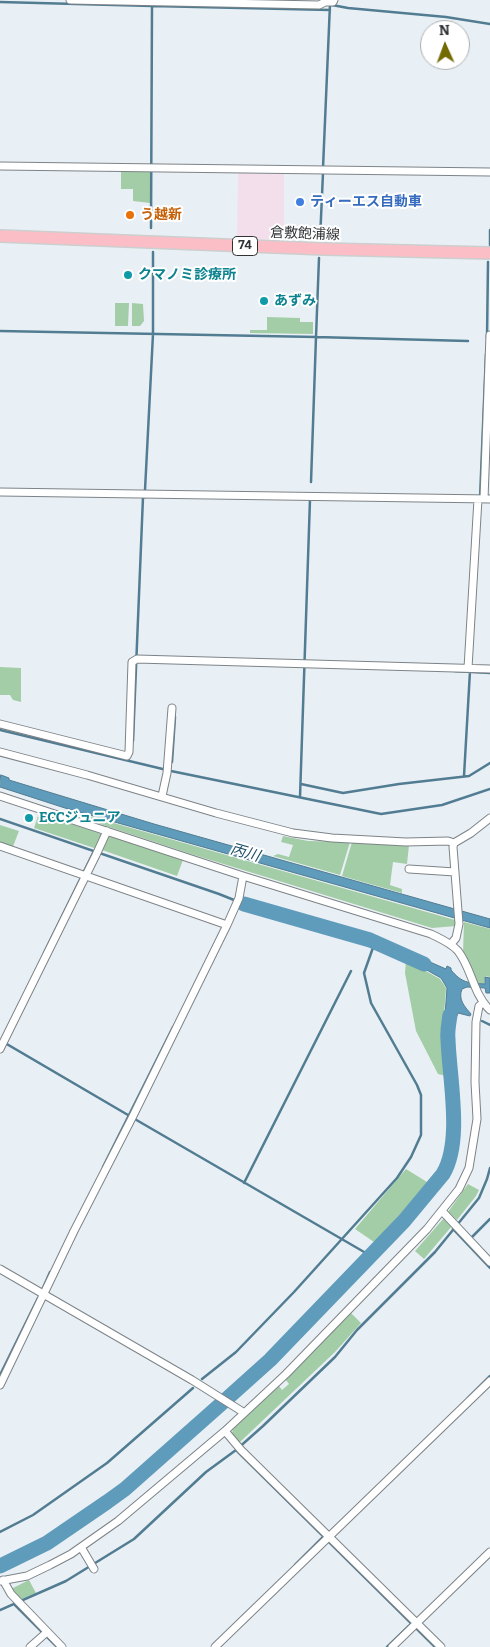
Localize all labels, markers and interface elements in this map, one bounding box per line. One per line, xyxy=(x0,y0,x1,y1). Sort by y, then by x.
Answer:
north arrow xyxy=(420,20,470,70)
text: N xyxy=(439,22,450,39)
place label: ティーエス自動車 xyxy=(310,194,422,210)
marker: ティーエス自動車 xyxy=(294,196,306,208)
place label: う越新 xyxy=(140,207,182,223)
marker: う越新 xyxy=(124,209,136,221)
street label: 倉敷飽浦線 xyxy=(270,224,340,244)
road number: 74 xyxy=(232,237,258,256)
place label: クマノミ診療所 xyxy=(138,267,236,283)
marker: クマノミ診療所 xyxy=(122,269,134,281)
place label: あずみ xyxy=(274,293,316,309)
marker: あずみ xyxy=(258,295,270,307)
place label: ECCジュニア xyxy=(39,810,121,826)
marker: ECCジュニア xyxy=(23,812,35,824)
water label: 丙川 xyxy=(228,840,262,866)

